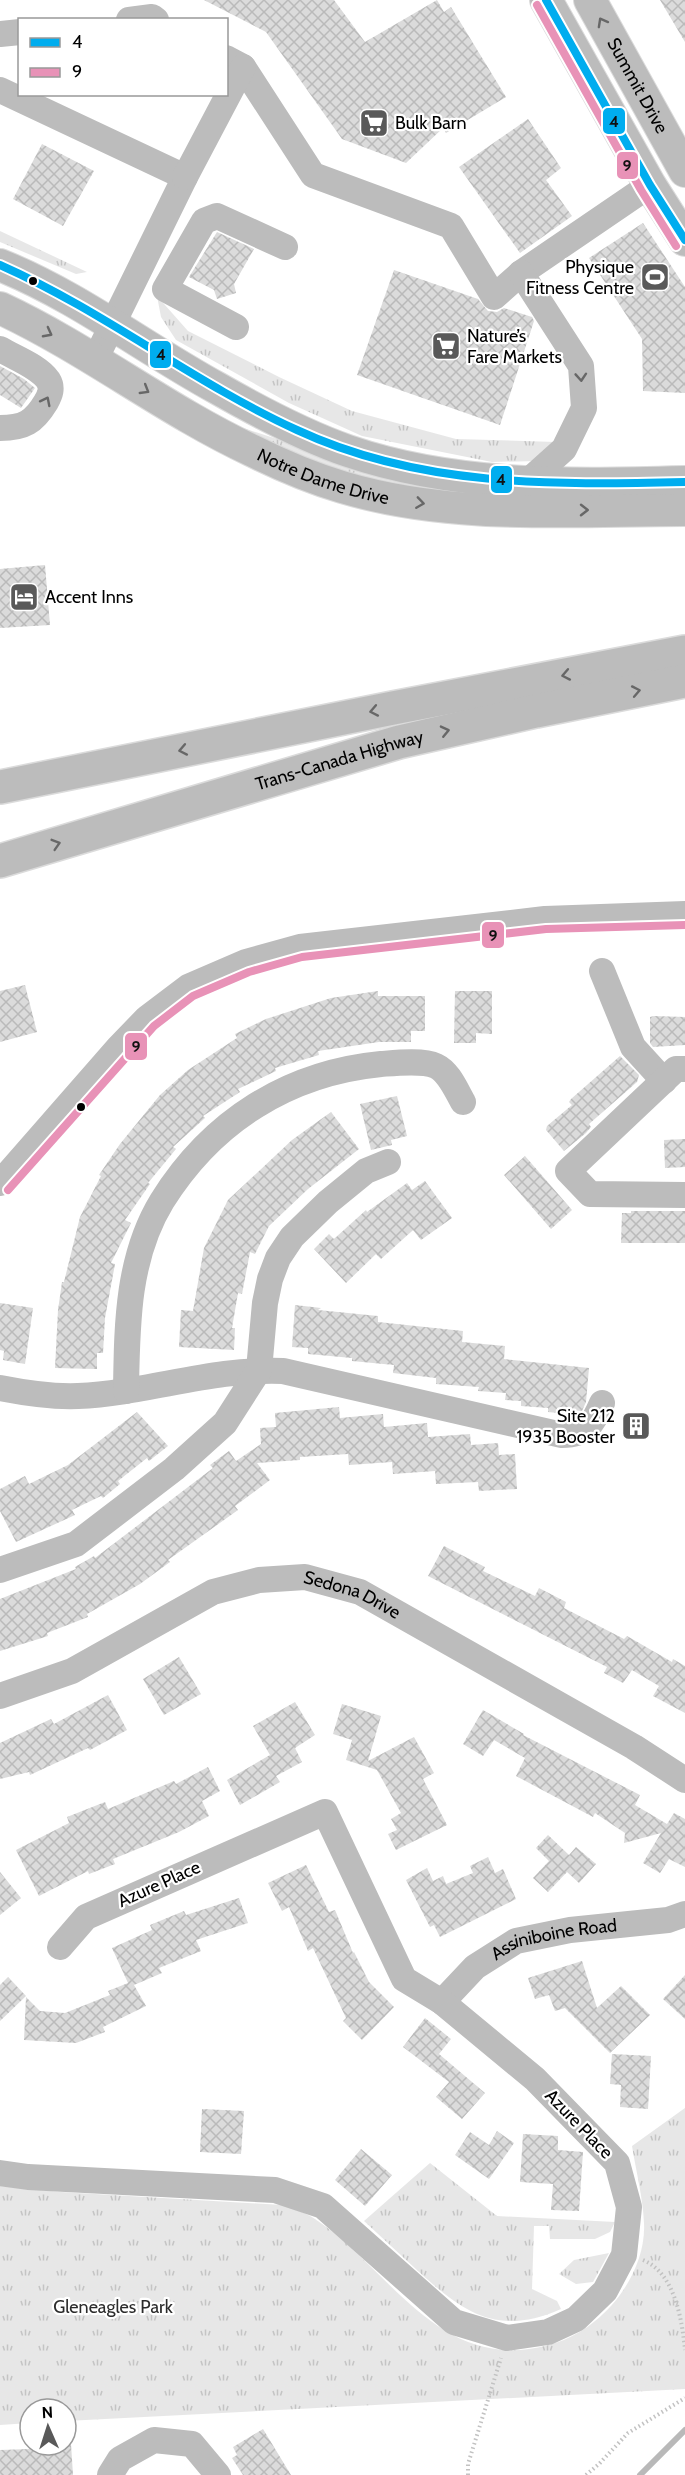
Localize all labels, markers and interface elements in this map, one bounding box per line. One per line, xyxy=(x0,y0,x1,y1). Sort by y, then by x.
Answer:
legend xyxy=(18,18,228,96)
one-way arrow xyxy=(598,18,609,28)
text: 4 xyxy=(72,31,82,53)
street label: Summit Drive xyxy=(602,34,673,137)
text: 9 xyxy=(72,61,82,83)
supermarket icon: Bulk Barn xyxy=(358,107,390,139)
line badge: 4 xyxy=(602,107,626,135)
place label: Bulk Barn xyxy=(395,112,467,134)
text: 4 xyxy=(609,112,619,131)
line badge: 9 xyxy=(616,151,639,180)
text: 9 xyxy=(623,156,632,175)
place label: Physique Fitness Centre xyxy=(526,256,634,299)
sports icon: Physique Fitness Centre xyxy=(639,261,671,293)
unlabelled marker xyxy=(27,275,39,287)
place label: Nature’s Fare Markets xyxy=(467,325,562,368)
one-way arrow xyxy=(42,326,52,337)
supermarket icon: Nature’s Fare Markets xyxy=(430,330,462,362)
line badge: 4 xyxy=(149,340,172,369)
text: 4 xyxy=(156,345,166,364)
one-way arrow xyxy=(575,373,588,382)
one-way arrow xyxy=(139,382,149,394)
one-way arrow xyxy=(39,397,50,407)
street label: Notre Dame Drive xyxy=(254,444,391,509)
line badge: 4 xyxy=(490,465,513,494)
text: 4 xyxy=(496,470,506,489)
one-way arrow xyxy=(416,497,425,509)
one-way arrow xyxy=(580,504,589,516)
hotel icon: Accent Inns xyxy=(8,581,40,613)
place label: Accent Inns xyxy=(45,586,133,608)
one-way arrow xyxy=(561,668,571,681)
one-way arrow xyxy=(630,685,640,698)
one-way arrow xyxy=(369,704,379,717)
street label: Trans-Canada Highway xyxy=(253,726,425,795)
one-way arrow xyxy=(440,726,450,739)
one-way arrow xyxy=(178,743,188,756)
one-way arrow xyxy=(50,839,61,851)
line badge: 9 xyxy=(481,921,505,949)
text: 9 xyxy=(489,926,498,945)
line badge: 9 xyxy=(124,1032,148,1061)
text: 9 xyxy=(132,1037,141,1056)
unlabelled marker xyxy=(75,1101,87,1113)
place label: Site 212 1935 Booster xyxy=(516,1405,615,1448)
building icon: Site 212 1935 Booster xyxy=(620,1410,652,1442)
street label: Sedona Drive xyxy=(301,1566,405,1624)
street label: Azure Place xyxy=(114,1856,204,1912)
street label: Assiniboine Road xyxy=(487,1914,618,1965)
street label: Azure Place xyxy=(540,2085,618,2163)
park label: Gleneagles Park xyxy=(53,2296,174,2318)
north arrow xyxy=(18,2397,78,2457)
text: N xyxy=(41,2403,53,2422)

